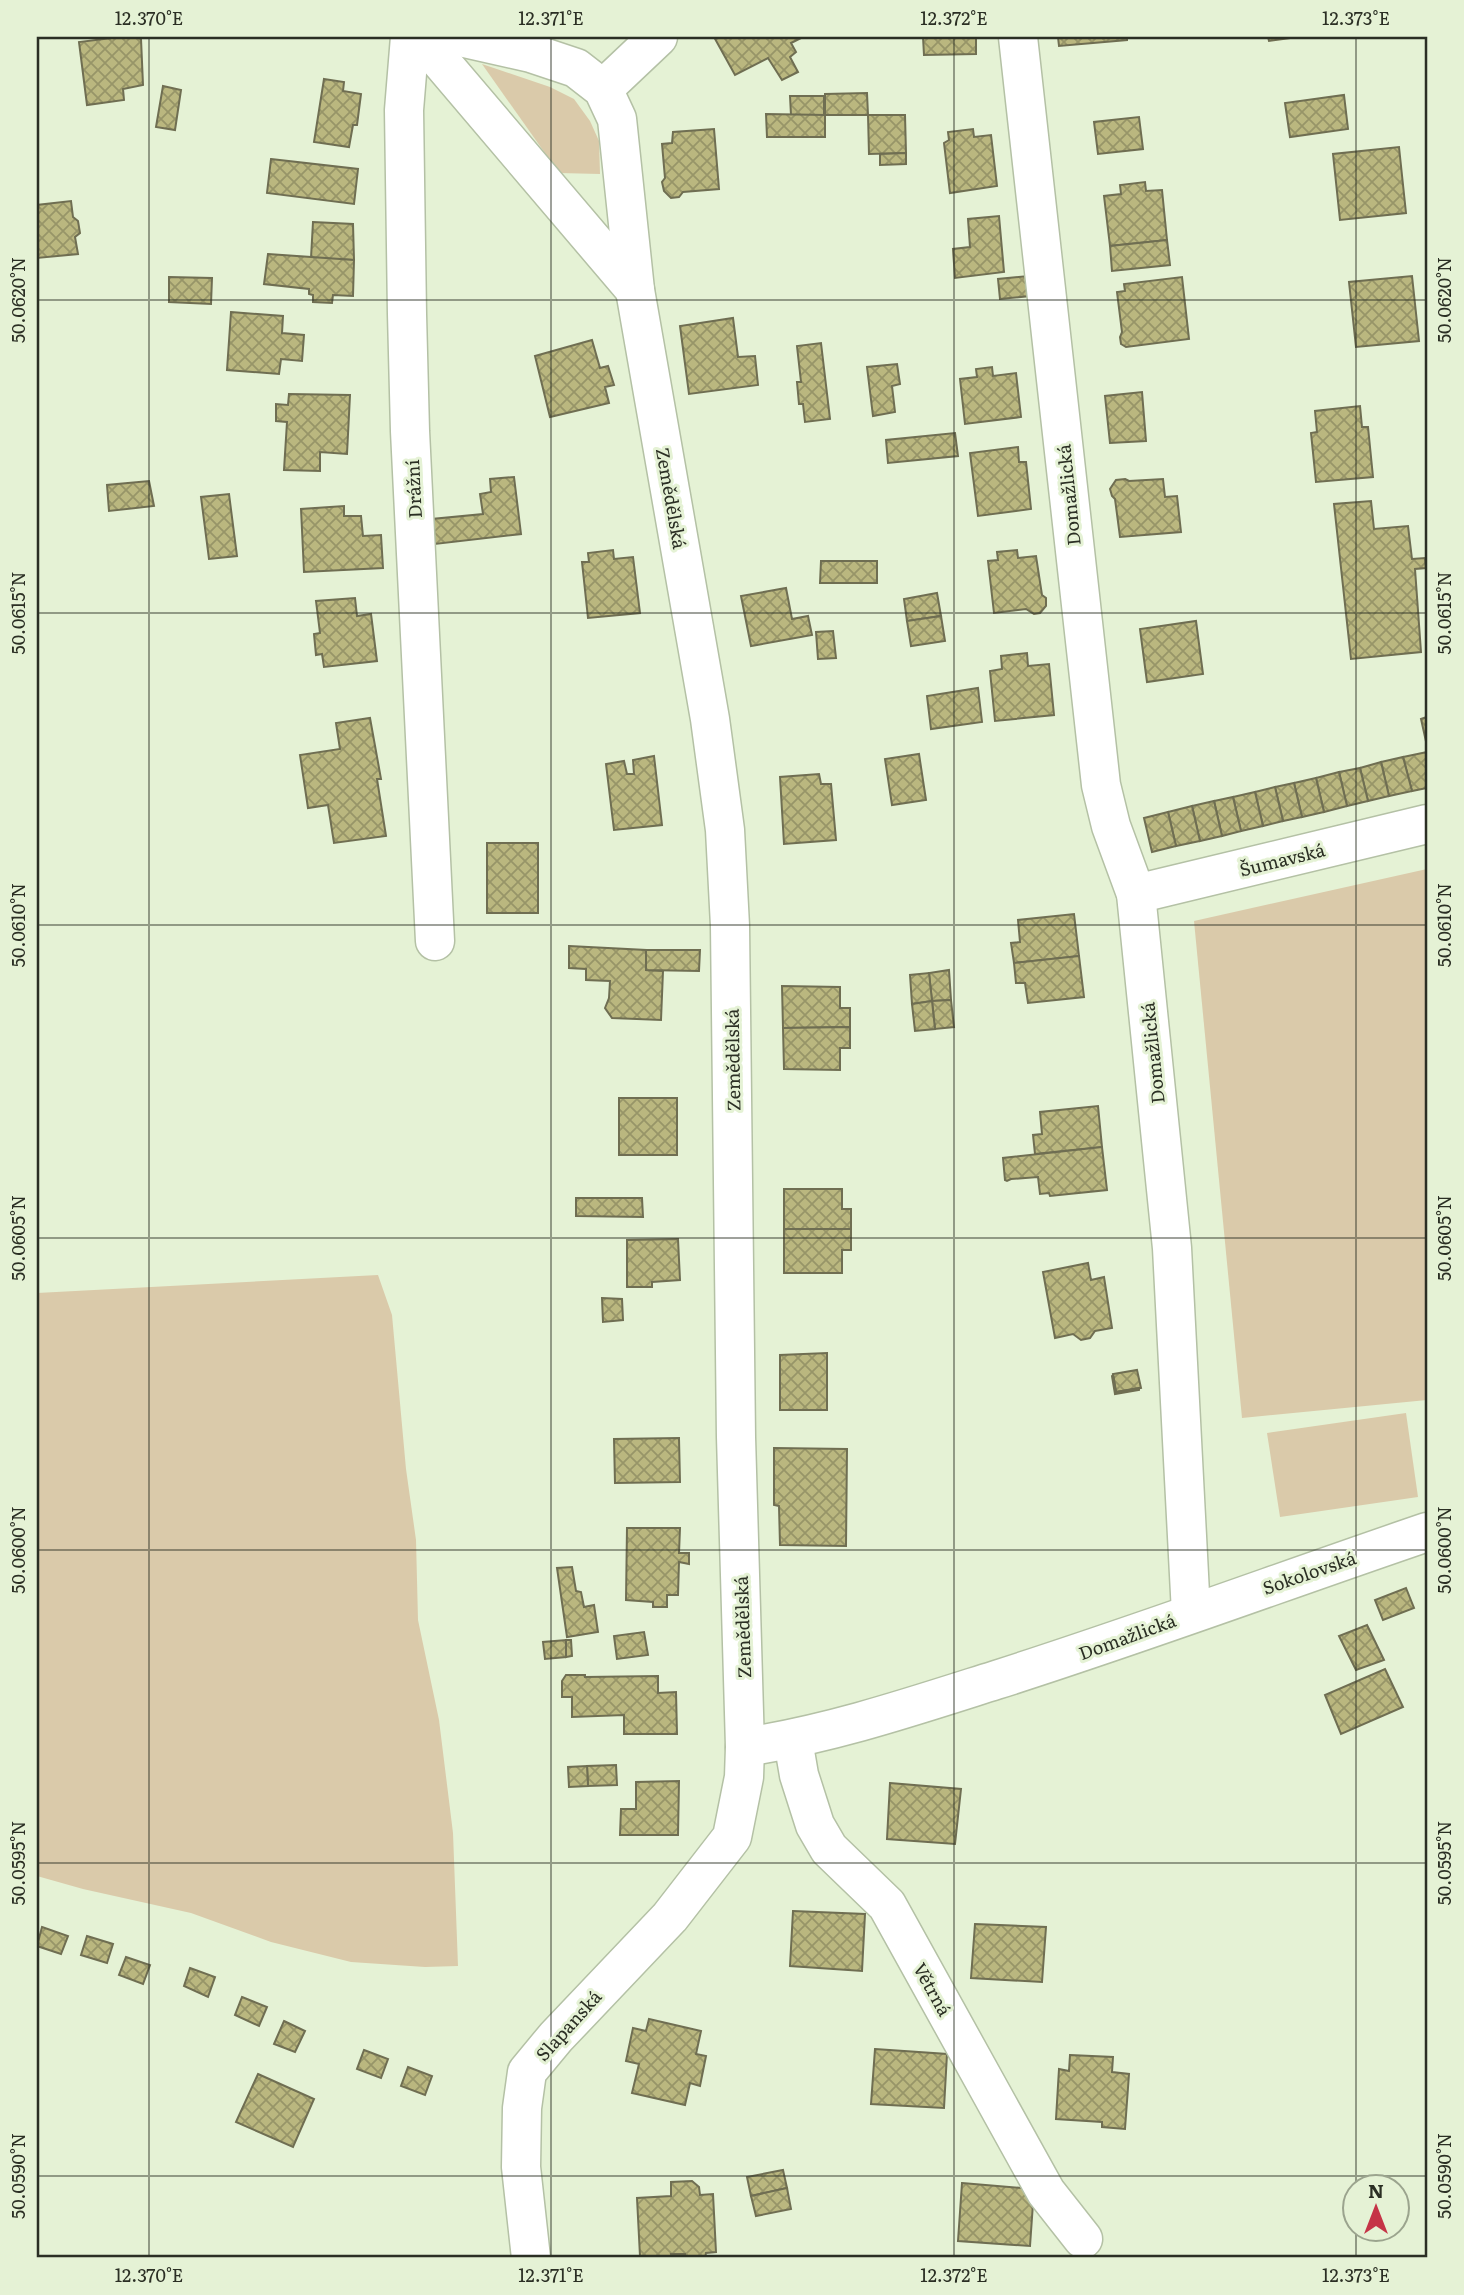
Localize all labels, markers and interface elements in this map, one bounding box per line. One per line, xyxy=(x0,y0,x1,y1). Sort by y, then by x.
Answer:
text: 12.370°E xyxy=(115,4,183,31)
text: 12.371°E xyxy=(518,4,584,31)
text: 12.372°E xyxy=(920,4,988,31)
text: 12.373°E xyxy=(1322,4,1390,31)
text: 50.0620°N xyxy=(4,257,31,343)
text: 50.0620°N xyxy=(1430,257,1457,343)
street label: Domažlická xyxy=(1049,443,1087,547)
street label: Zemědělská xyxy=(650,445,694,551)
street label: Drážní xyxy=(398,459,428,519)
text: 50.0615°N xyxy=(4,571,31,655)
text: 50.0615°N xyxy=(1430,571,1457,655)
street label: Šumavská xyxy=(1236,835,1328,883)
text: 50.0610°N xyxy=(4,883,31,967)
text: 50.0610°N xyxy=(1430,883,1457,967)
street label: Domažlická xyxy=(1133,1001,1171,1105)
street label: Zemědělská xyxy=(718,1008,746,1111)
text: 50.0605°N xyxy=(4,1195,31,1281)
text: 50.0605°N xyxy=(1430,1195,1457,1281)
text: 50.0600°N xyxy=(4,1506,31,1594)
text: 50.0600°N xyxy=(1430,1506,1457,1594)
street label: Sokolovská xyxy=(1259,1543,1360,1601)
street label: Zemědělská xyxy=(727,1575,757,1679)
street label: Domažlická xyxy=(1075,1606,1180,1666)
text: 50.0595°N xyxy=(4,1821,31,1905)
text: 50.0595°N xyxy=(1430,1821,1457,1905)
street label: Větrná xyxy=(907,1957,959,2021)
street label: Slapanská xyxy=(529,1983,607,2067)
text: 50.0590°N xyxy=(4,2133,31,2219)
text: 50.0590°N xyxy=(1430,2133,1457,2219)
north arrow xyxy=(1342,2172,1412,2242)
text: N xyxy=(1368,2176,1384,2204)
text: 12.370°E xyxy=(115,2261,183,2288)
text: 12.371°E xyxy=(518,2261,584,2288)
text: 12.372°E xyxy=(920,2261,988,2288)
text: 12.373°E xyxy=(1322,2261,1390,2288)

